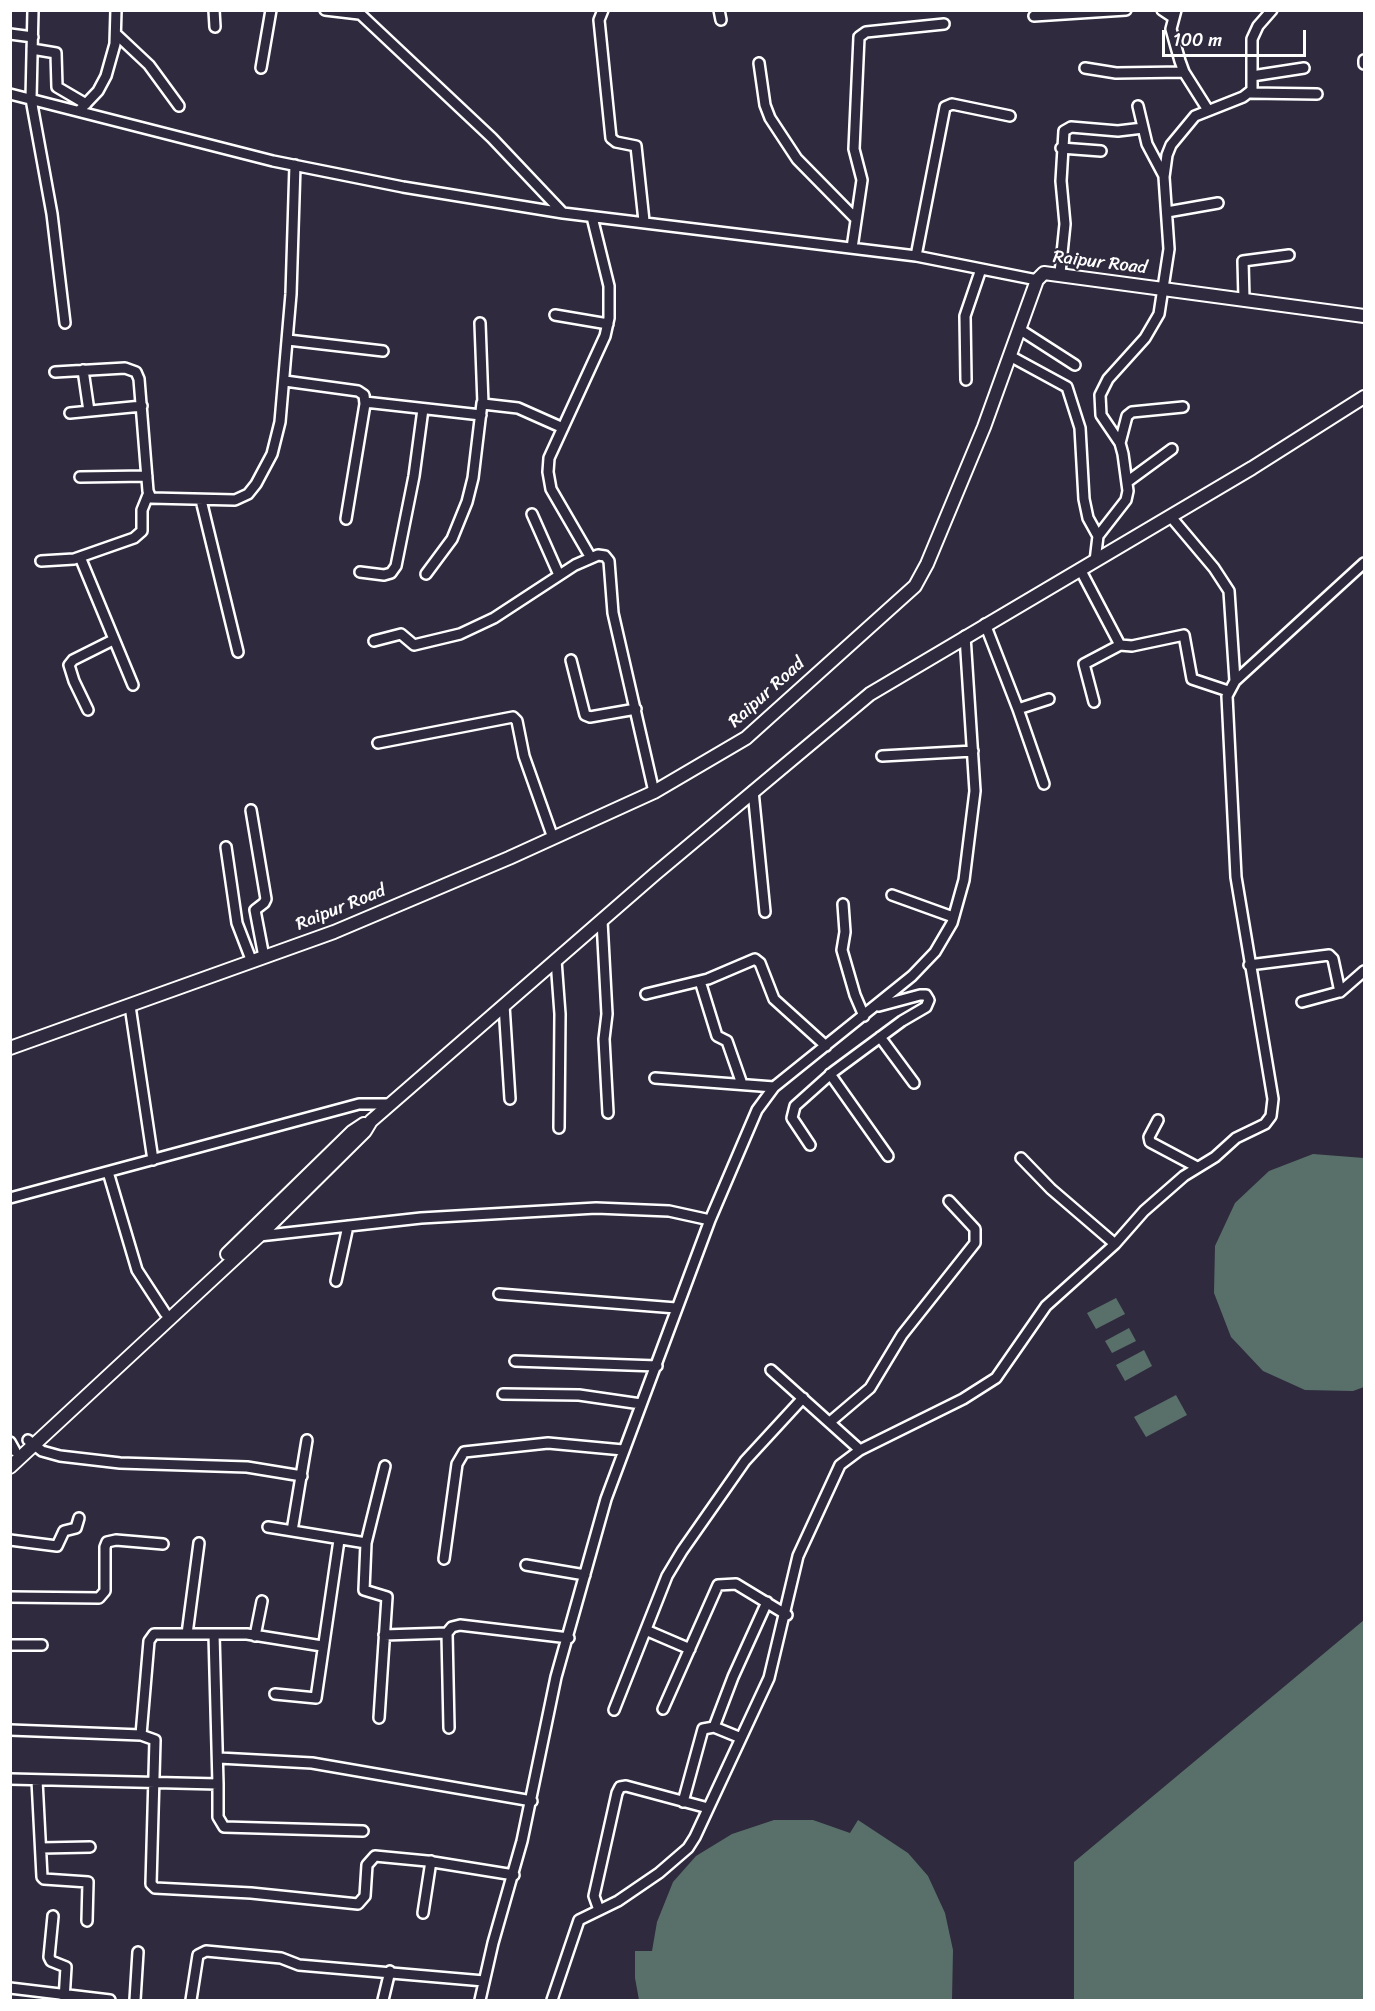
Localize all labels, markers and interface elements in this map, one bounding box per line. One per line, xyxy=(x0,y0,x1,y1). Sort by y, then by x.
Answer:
scale bar xyxy=(1165,18,1309,56)
text: 100 m xyxy=(1173,24,1222,56)
street label: Raipur Road xyxy=(1052,247,1148,279)
street label: Raipur Road xyxy=(725,653,809,733)
street label: Raipur Road xyxy=(293,880,389,936)

